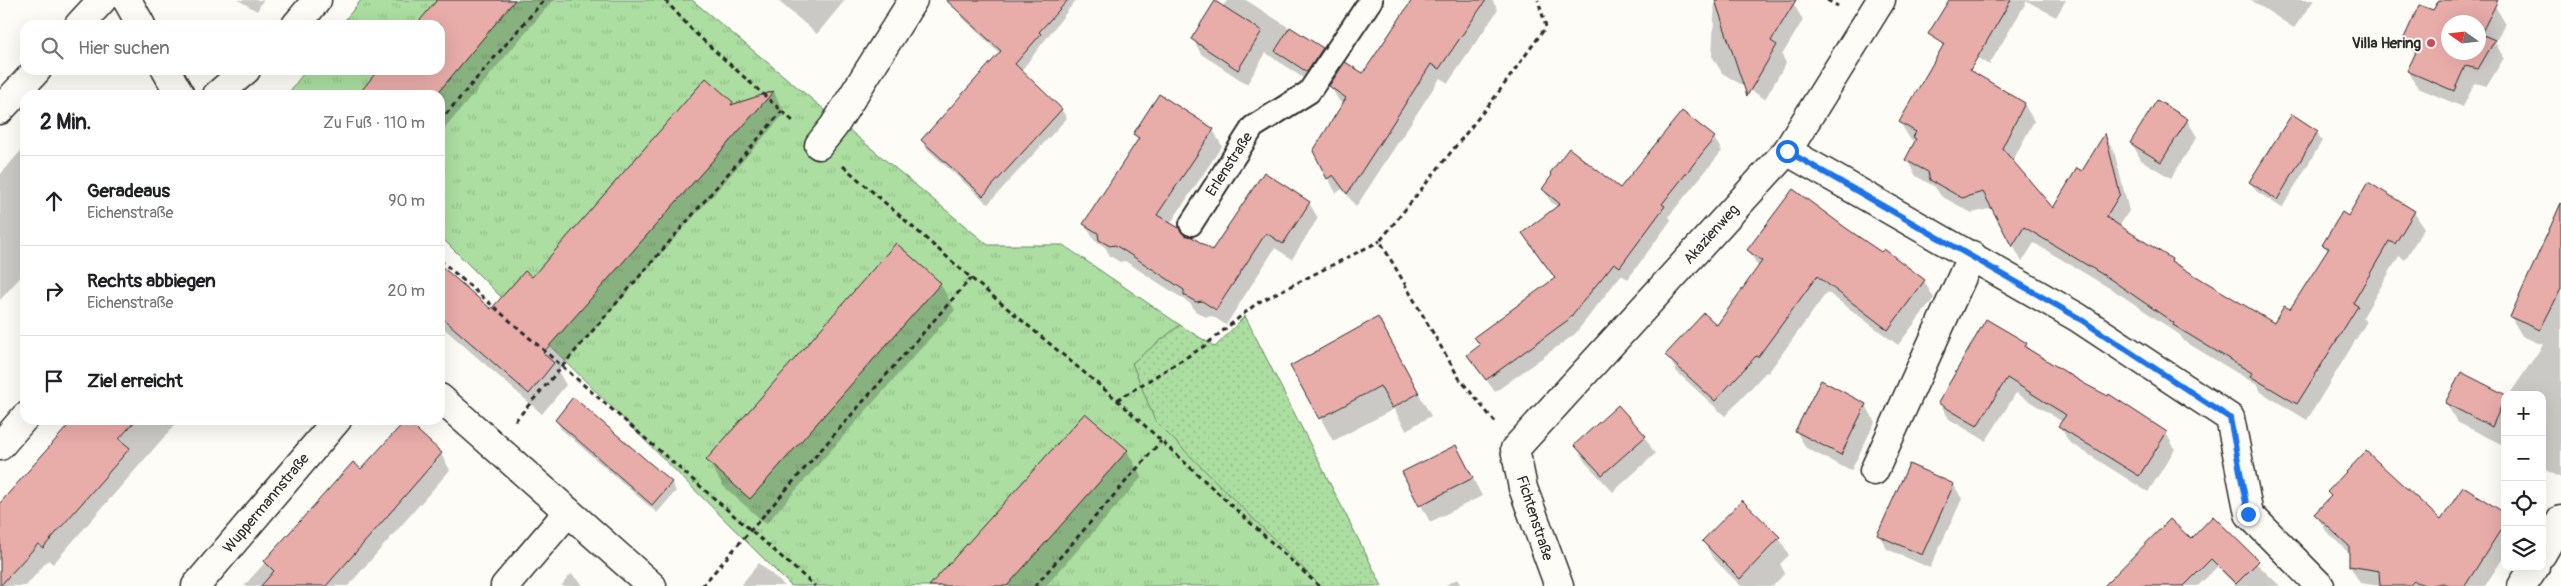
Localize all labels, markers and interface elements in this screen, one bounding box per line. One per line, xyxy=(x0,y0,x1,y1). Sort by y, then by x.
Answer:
north arrow xyxy=(2441,15,2486,60)
search box xyxy=(20,20,445,75)
icon: search xyxy=(38,34,66,62)
place label: Villa Hering xyxy=(2352,34,2421,53)
text: Hier suchen xyxy=(78,36,170,60)
marker: Villa Hering xyxy=(2425,37,2437,49)
text: 2 Min. xyxy=(40,109,91,136)
text: Zu Fuß · 110 m xyxy=(323,113,425,133)
street label: Erlenstraße xyxy=(1202,128,1257,200)
route start xyxy=(1776,140,1799,163)
text: Geradeaus xyxy=(87,179,170,203)
icon: ahead xyxy=(40,187,68,215)
text: 90 m xyxy=(388,191,425,211)
street label: Akazienweg xyxy=(1680,200,1743,268)
text: Eichenstraße xyxy=(87,203,173,223)
text: Rechts abbiegen xyxy=(87,269,216,293)
icon: right xyxy=(40,277,68,305)
text: 20 m xyxy=(387,281,425,301)
text: Eichenstraße xyxy=(87,293,173,313)
icon: arrive xyxy=(40,367,68,395)
text: Ziel erreicht xyxy=(87,369,183,393)
map controls xyxy=(2501,391,2546,571)
button: + xyxy=(2501,391,2546,436)
button: − xyxy=(2501,436,2546,481)
street label: Wuppermannstraße xyxy=(219,449,314,557)
street label: Fichtenstraße xyxy=(1512,473,1557,564)
button: locate xyxy=(2501,481,2546,526)
route end xyxy=(2237,503,2260,526)
button: layers xyxy=(2501,526,2546,571)

